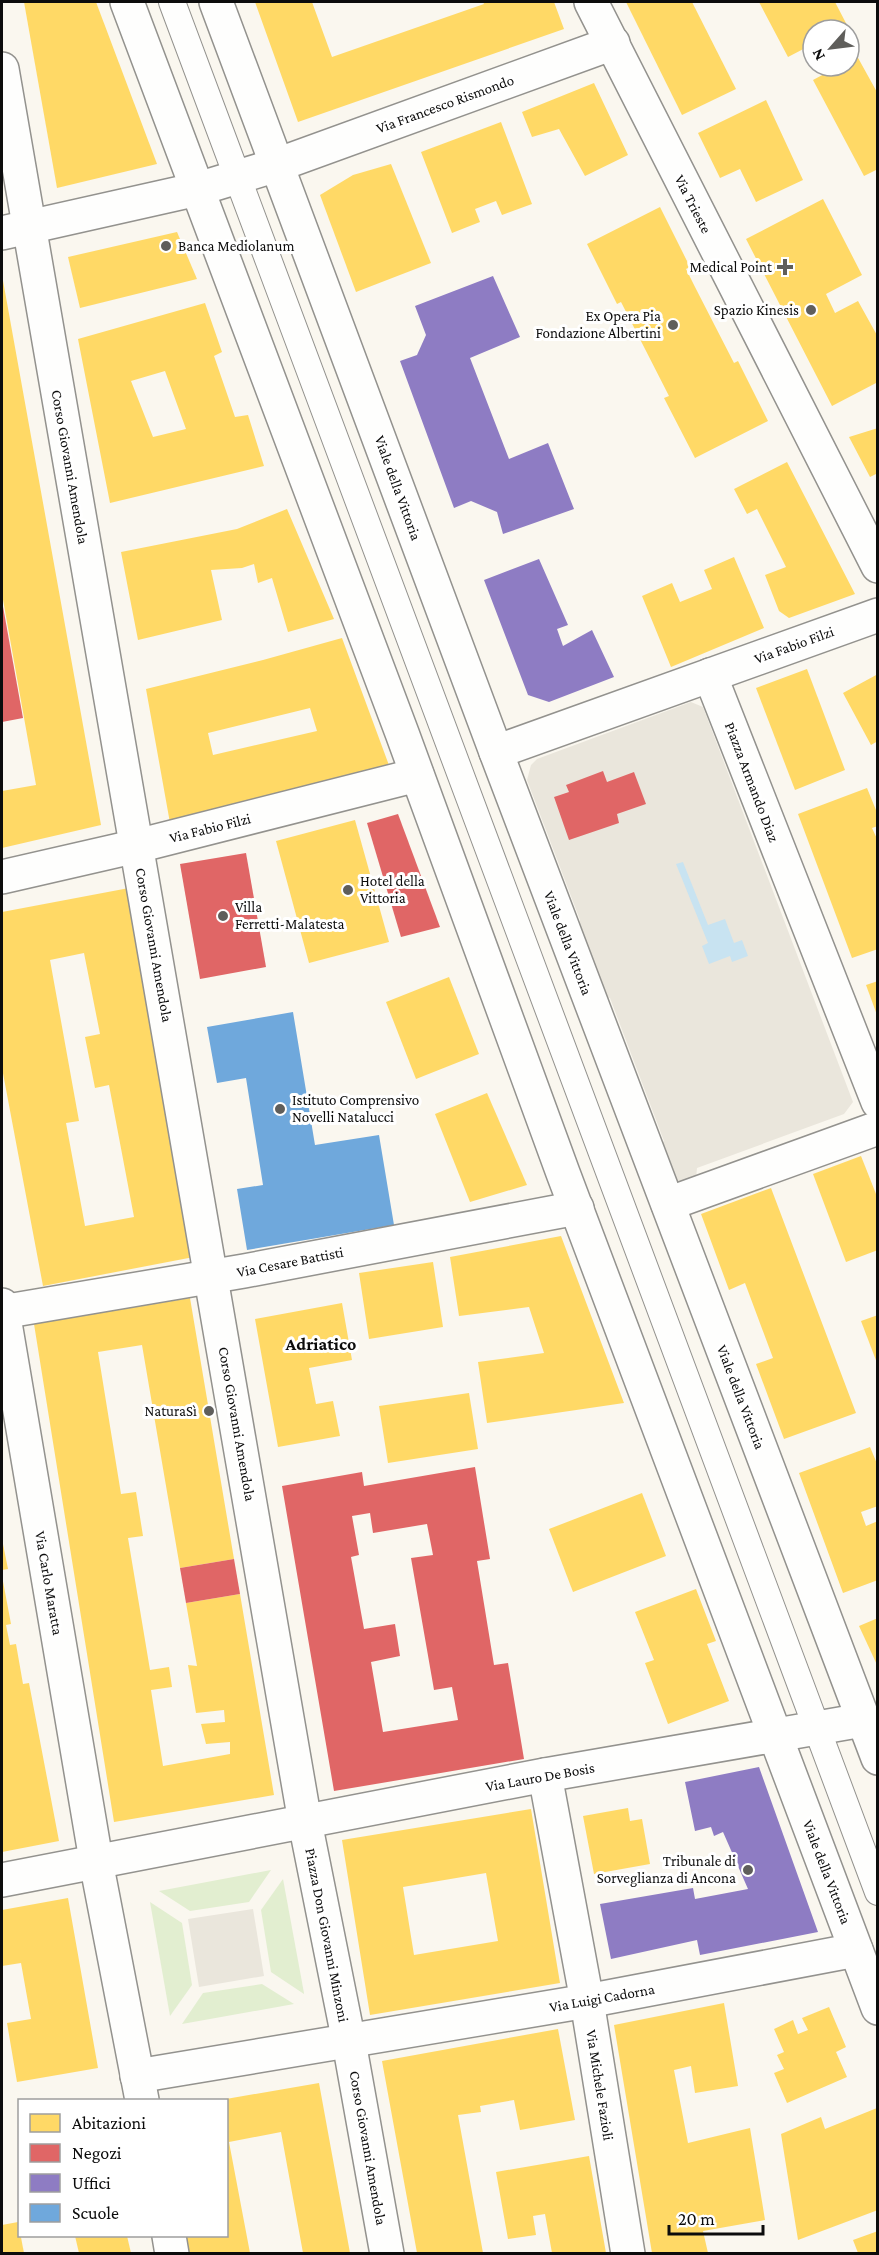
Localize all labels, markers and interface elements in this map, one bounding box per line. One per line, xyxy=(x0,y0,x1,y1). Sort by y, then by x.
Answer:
north arrow xyxy=(801,18,861,78)
text: N xyxy=(808,46,828,64)
street label: Via Francesco Rismondo xyxy=(374,72,516,136)
street label: Via Trieste xyxy=(671,172,715,236)
place label: Banca Mediolanum xyxy=(178,238,294,254)
marker: Banca Mediolanum xyxy=(159,239,173,253)
marker: Medical Point xyxy=(776,258,794,276)
place label: Medical Point xyxy=(690,259,773,275)
place label: Spazio Kinesis xyxy=(714,302,799,319)
marker: Spazio Kinesis xyxy=(804,303,818,317)
place label: Ex Opera Pia Fondazione Albertini xyxy=(535,308,661,341)
marker: Ex Opera Pia Fondazione Albertini xyxy=(666,318,680,332)
street label: Corso Giovanni Amendola xyxy=(49,389,91,545)
street label: Viale della Vittoria xyxy=(372,433,424,543)
street label: Via Fabio Filzi xyxy=(752,623,836,667)
street label: Piazza Armando Diaz xyxy=(722,720,782,844)
street label: Via Fabio Filzi xyxy=(168,810,252,846)
street label: Corso Giovanni Amendola xyxy=(133,867,175,1023)
place label: Hotel della Vittoria xyxy=(360,873,425,906)
marker: Hotel della Vittoria xyxy=(341,883,355,897)
street label: Viale della Vittoria xyxy=(541,889,595,997)
place label: Villa Ferretti-Malatesta xyxy=(235,899,344,932)
marker: Villa Ferretti-Malatesta xyxy=(216,909,230,923)
place label: Istituto Comprensivo Novelli Natalucci xyxy=(292,1092,419,1125)
marker: Istituto Comprensivo Novelli Natalucci xyxy=(273,1102,287,1116)
street label: Via Cesare Battisti xyxy=(235,1244,345,1280)
district label: Adriatico xyxy=(285,1334,356,1354)
street label: Viale della Vittoria xyxy=(714,1343,768,1451)
street label: Corso Giovanni Amendola xyxy=(216,1346,258,1502)
place label: NaturaSì xyxy=(144,1403,197,1419)
marker: NaturaSì xyxy=(202,1404,216,1418)
street label: Via Carlo Maratta xyxy=(32,1530,66,1636)
street label: Via Lauro De Bosis xyxy=(484,1760,596,1794)
street label: Viale della Vittoria xyxy=(800,1818,854,1926)
street label: Piazza Don Giovanni Minzoni xyxy=(302,1847,352,2023)
place label: Tribunale di Sorveglianza di Ancona xyxy=(597,1853,736,1887)
marker: Tribunale di Sorveglianza di Ancona xyxy=(741,1863,755,1877)
street label: Via Luigi Cadorna xyxy=(548,1981,656,2016)
street label: Via Michele Fazioli xyxy=(583,2028,617,2142)
street label: Corso Giovanni Amendola xyxy=(347,2070,389,2226)
legend xyxy=(18,2099,228,2237)
text: Abitazioni xyxy=(72,2113,146,2133)
text: Negozi xyxy=(72,2143,122,2163)
text: Uffici xyxy=(72,2173,111,2193)
scale bar xyxy=(669,2198,764,2236)
text: Scuole xyxy=(72,2203,119,2223)
text: 20 m xyxy=(678,2209,715,2229)

